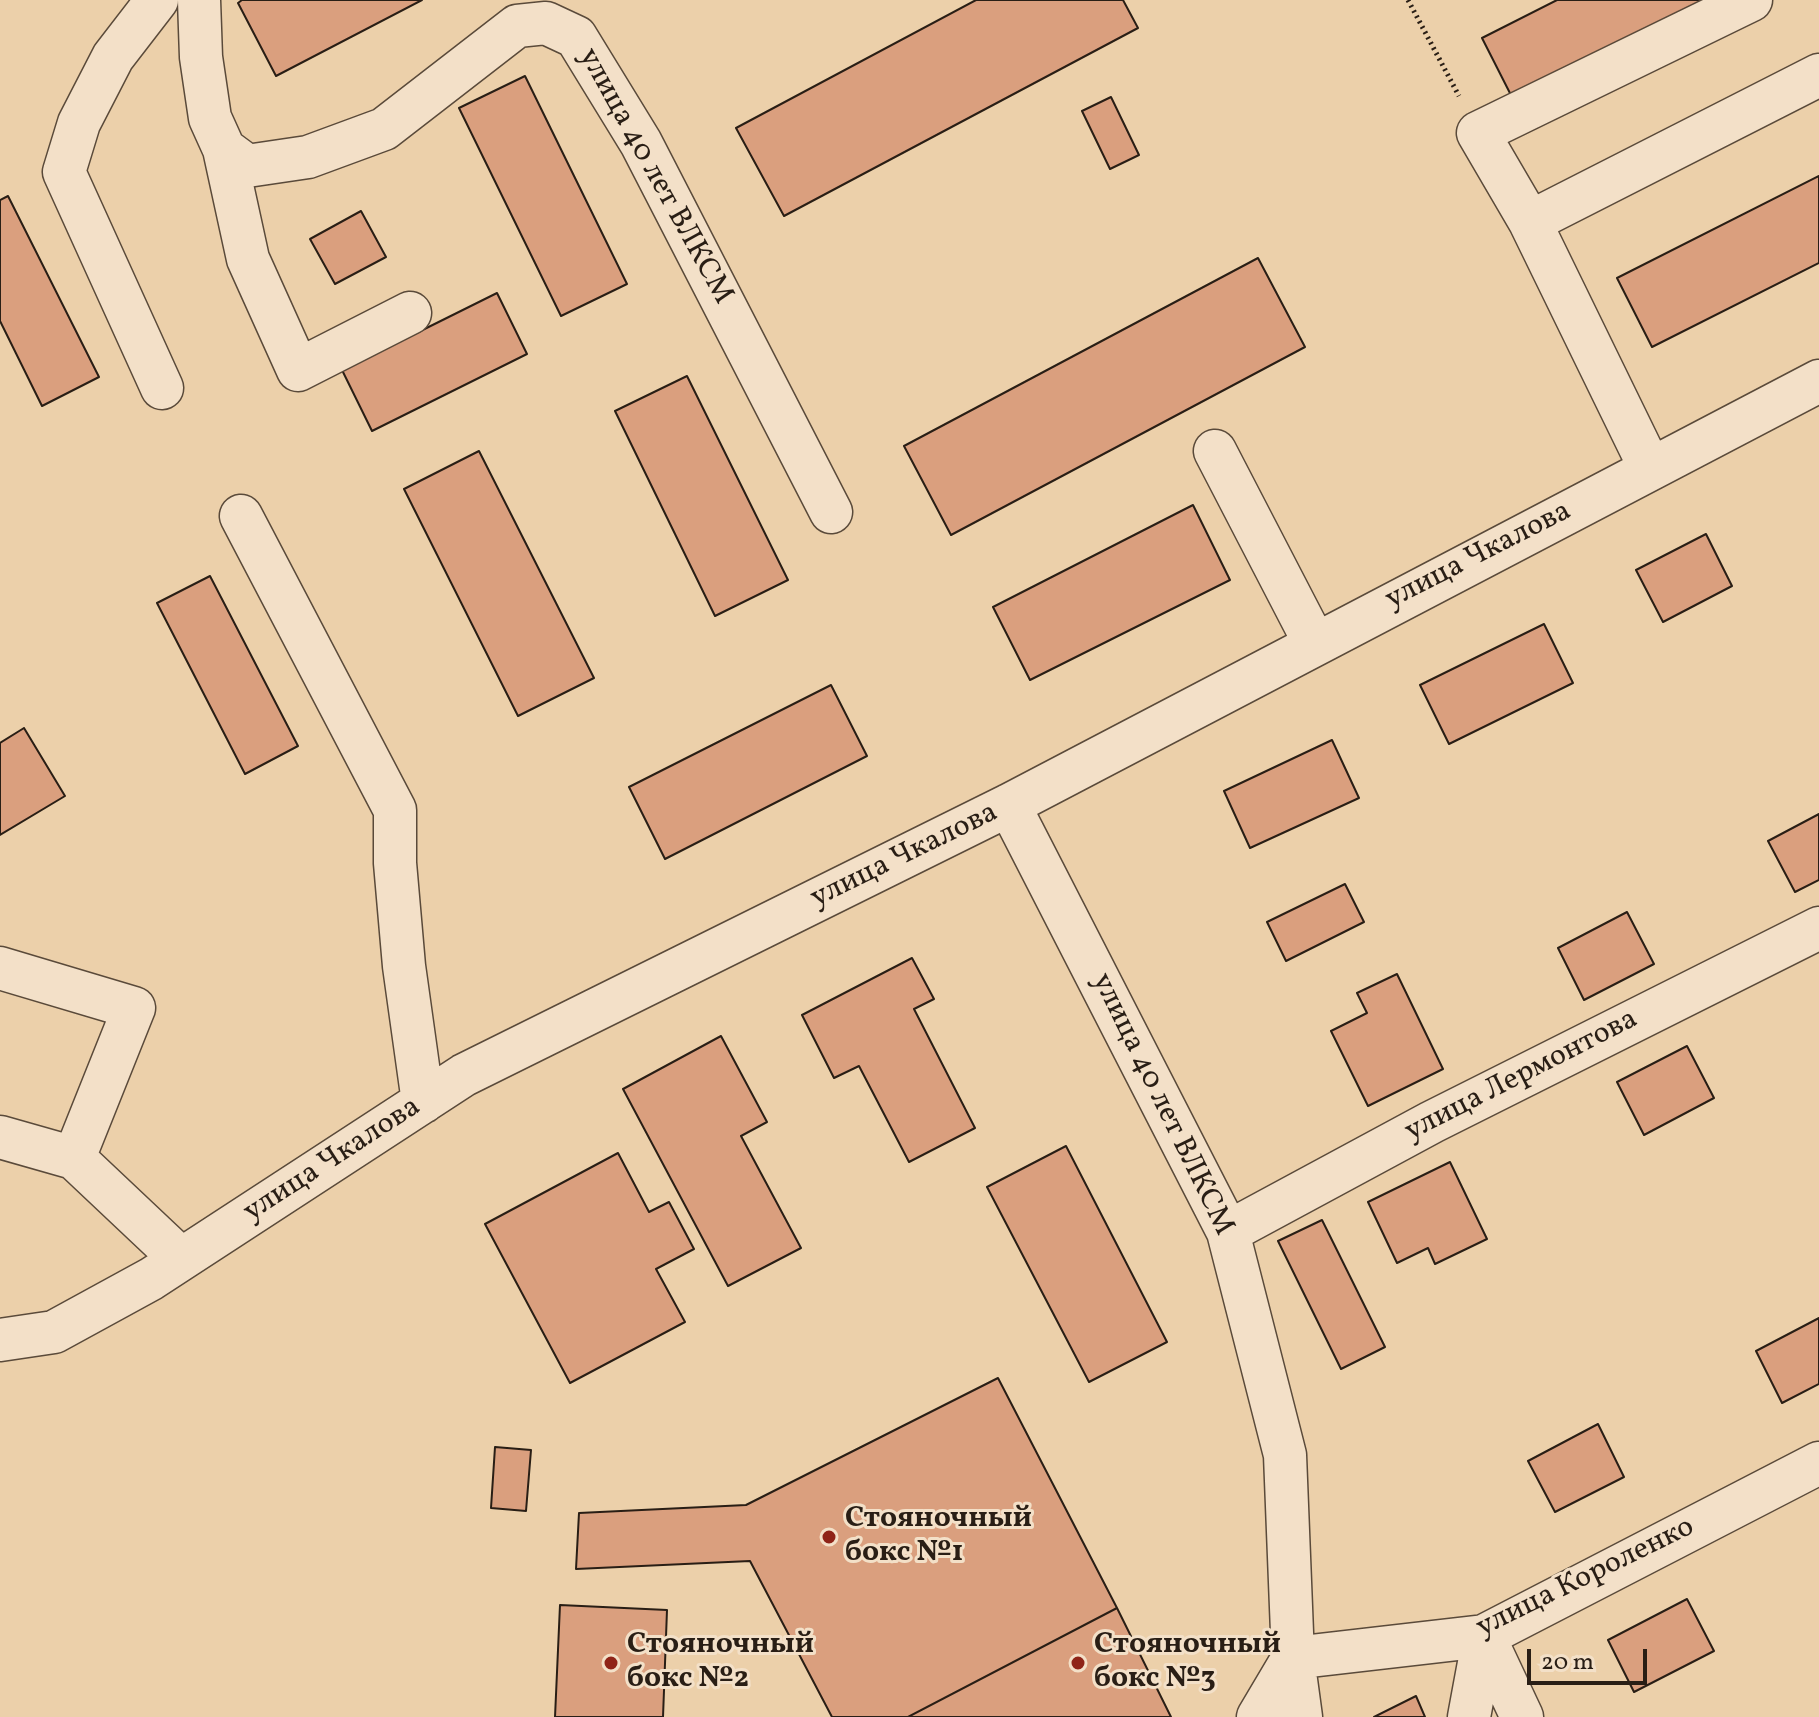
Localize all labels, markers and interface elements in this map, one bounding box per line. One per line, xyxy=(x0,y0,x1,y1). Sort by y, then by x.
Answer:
street label: улица 40 лет ВЛКСМ xyxy=(569,43,739,311)
street label: улица Чкалова xyxy=(1380,495,1578,619)
street label: улица Чкалова xyxy=(805,796,1005,918)
street label: улица 40 лет ВЛКСМ xyxy=(1082,968,1240,1242)
street label: улица Лермонтова xyxy=(1400,1003,1644,1151)
street label: улица Чкалова xyxy=(238,1090,428,1232)
place label: Стояночный бокс №1 xyxy=(845,1502,1032,1572)
street label: улица Короленко xyxy=(1471,1511,1701,1647)
marker: Стояночный бокс №1 xyxy=(820,1528,838,1546)
place label: Стояночный бокс №2 xyxy=(627,1628,814,1698)
place label: Стояночный бокс №3 xyxy=(1094,1628,1281,1698)
scale bar xyxy=(1531,1633,1651,1683)
text: 20 m xyxy=(1541,1646,1594,1680)
marker: Стояночный бокс №2 xyxy=(602,1654,620,1672)
marker: Стояночный бокс №3 xyxy=(1069,1654,1087,1672)

